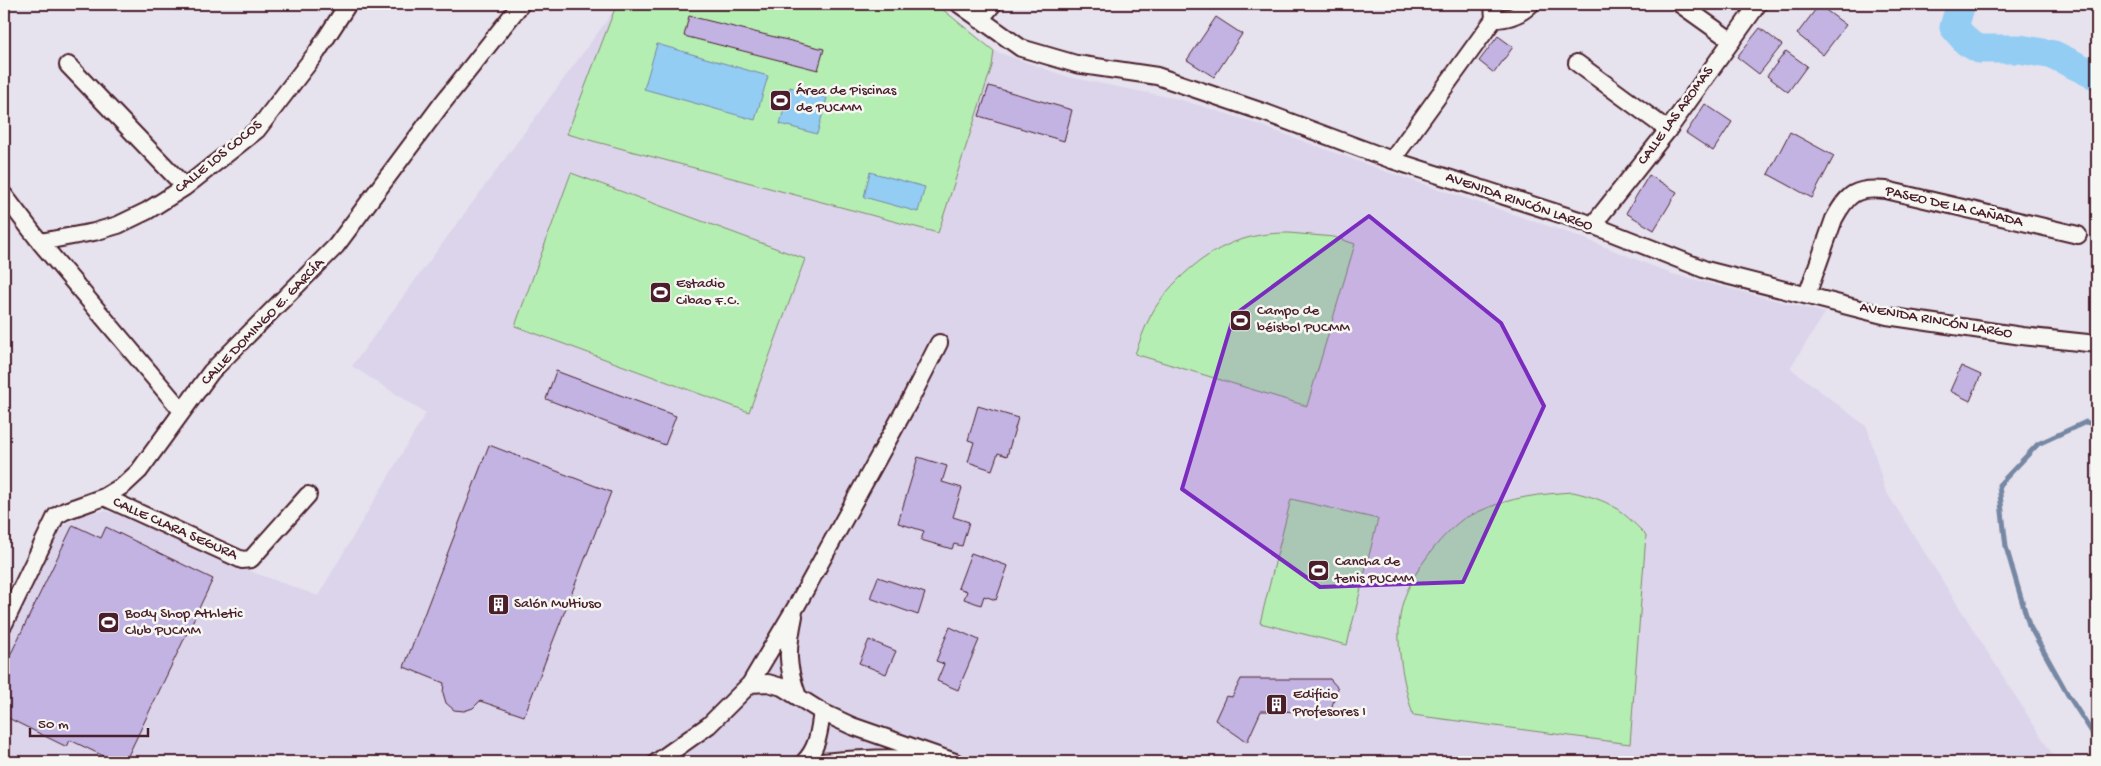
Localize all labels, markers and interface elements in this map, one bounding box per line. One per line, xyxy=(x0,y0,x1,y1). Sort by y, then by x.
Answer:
street label: CALLE LAS AROMAS xyxy=(1634,63,1718,169)
place label: Área de Piscinas de PUCMM xyxy=(796,82,897,117)
sports icon: Área de Piscinas de PUCMM xyxy=(768,88,792,112)
street label: CALLE LOS COCOS xyxy=(172,116,266,198)
street label: AVENIDA RINCÓN LARGO xyxy=(1443,168,1595,236)
street label: PASEO DE LA CAÑADA xyxy=(1882,182,2026,232)
street label: CALLE DOMINGO E. GARCÍA xyxy=(198,254,329,389)
place label: Estadio Cibao F.C. xyxy=(676,275,740,310)
sports icon: Estadio Cibao F.C. xyxy=(648,281,672,305)
street label: AVENIDA RINCÓN LARGO xyxy=(1858,299,2014,343)
place label: Campo de béisbol PUCMM xyxy=(1257,302,1350,337)
sports icon: Campo de béisbol PUCMM xyxy=(1229,308,1253,332)
street label: CALLE CLARA SEGURA xyxy=(110,493,241,565)
place label: Cancha de tenis PUCMM xyxy=(1334,553,1415,588)
sports icon: Cancha de tenis PUCMM xyxy=(1307,559,1331,583)
building icon: Salón Multiuso xyxy=(486,592,510,616)
place label: Salón Multiuso xyxy=(514,595,602,613)
place label: Body Shop Athletic Club PUCMM xyxy=(124,605,243,640)
sports icon: Body Shop Athletic Club PUCMM xyxy=(97,611,121,635)
place label: Edificio Profesores I xyxy=(1292,686,1366,721)
building icon: Edificio Profesores I xyxy=(1265,692,1289,716)
scale bar xyxy=(30,706,148,738)
text: 50 m xyxy=(38,716,69,734)

